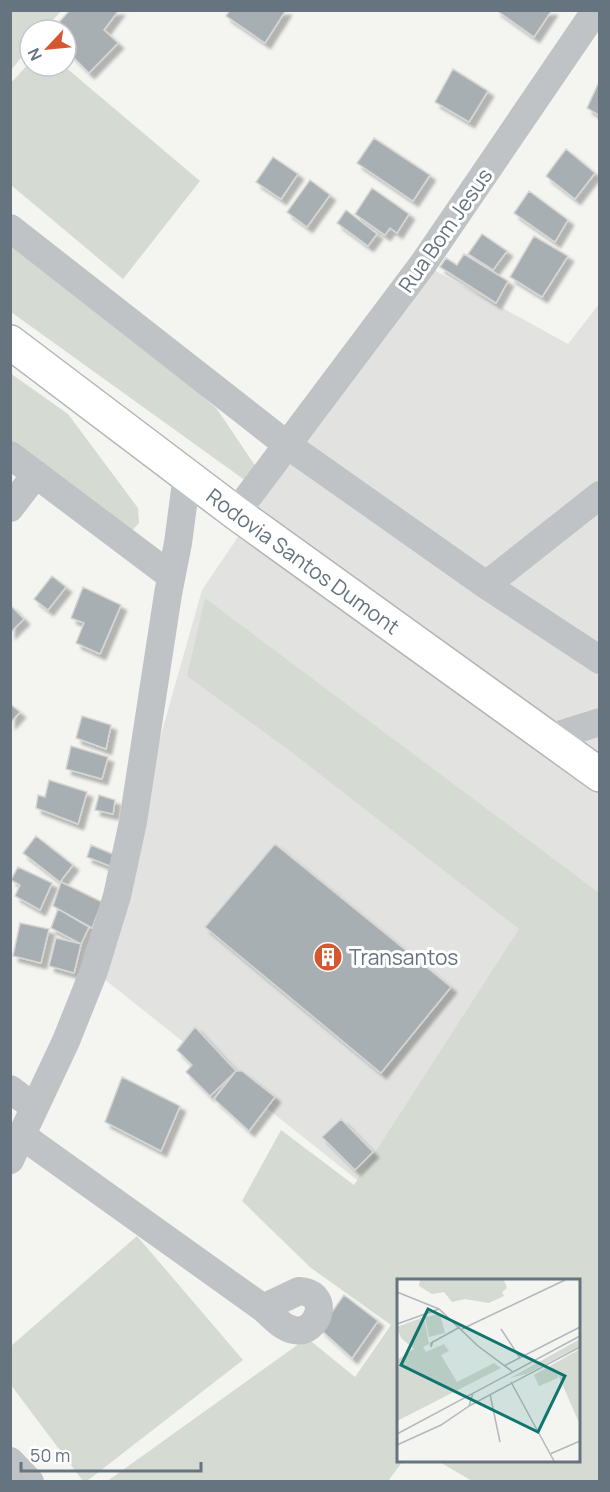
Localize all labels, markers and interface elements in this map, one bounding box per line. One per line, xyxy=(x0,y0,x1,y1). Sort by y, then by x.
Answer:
north arrow xyxy=(18,18,78,78)
text: N xyxy=(22,45,47,65)
street label: Rua Bom Jesus xyxy=(392,162,498,298)
street label: Rodovia Santos Dumont xyxy=(201,482,405,640)
building icon: Transantos xyxy=(312,941,344,973)
place label: Transantos xyxy=(349,943,458,971)
inset map xyxy=(397,1279,580,1462)
scale bar xyxy=(21,1435,201,1473)
text: 50 m xyxy=(30,1443,70,1467)

